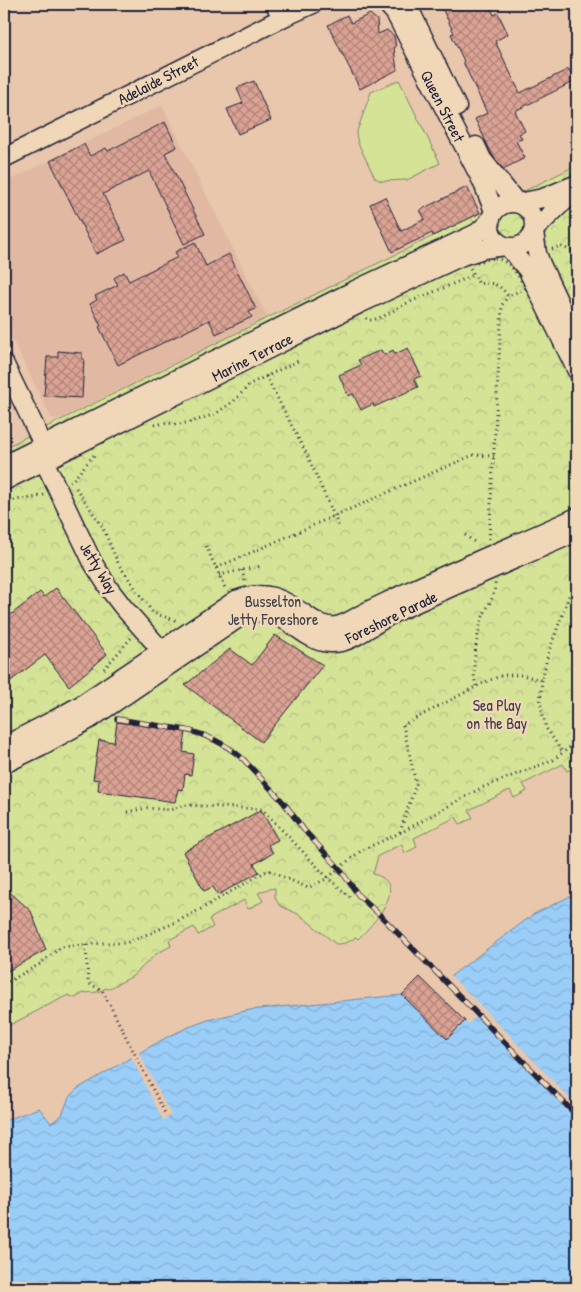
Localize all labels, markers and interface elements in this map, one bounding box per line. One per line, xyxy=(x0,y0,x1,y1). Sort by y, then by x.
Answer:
street label: Adelaide Street xyxy=(114,50,203,110)
street label: Queen Street xyxy=(416,66,471,146)
street label: Marine Terrace xyxy=(208,327,297,387)
street label: Jetty Way xyxy=(75,538,123,598)
street label: Foreshore Parade xyxy=(341,585,441,649)
park label: Busselton Jetty Foreshore xyxy=(228,590,319,630)
park label: Sea Play on the Bay xyxy=(467,694,528,734)

